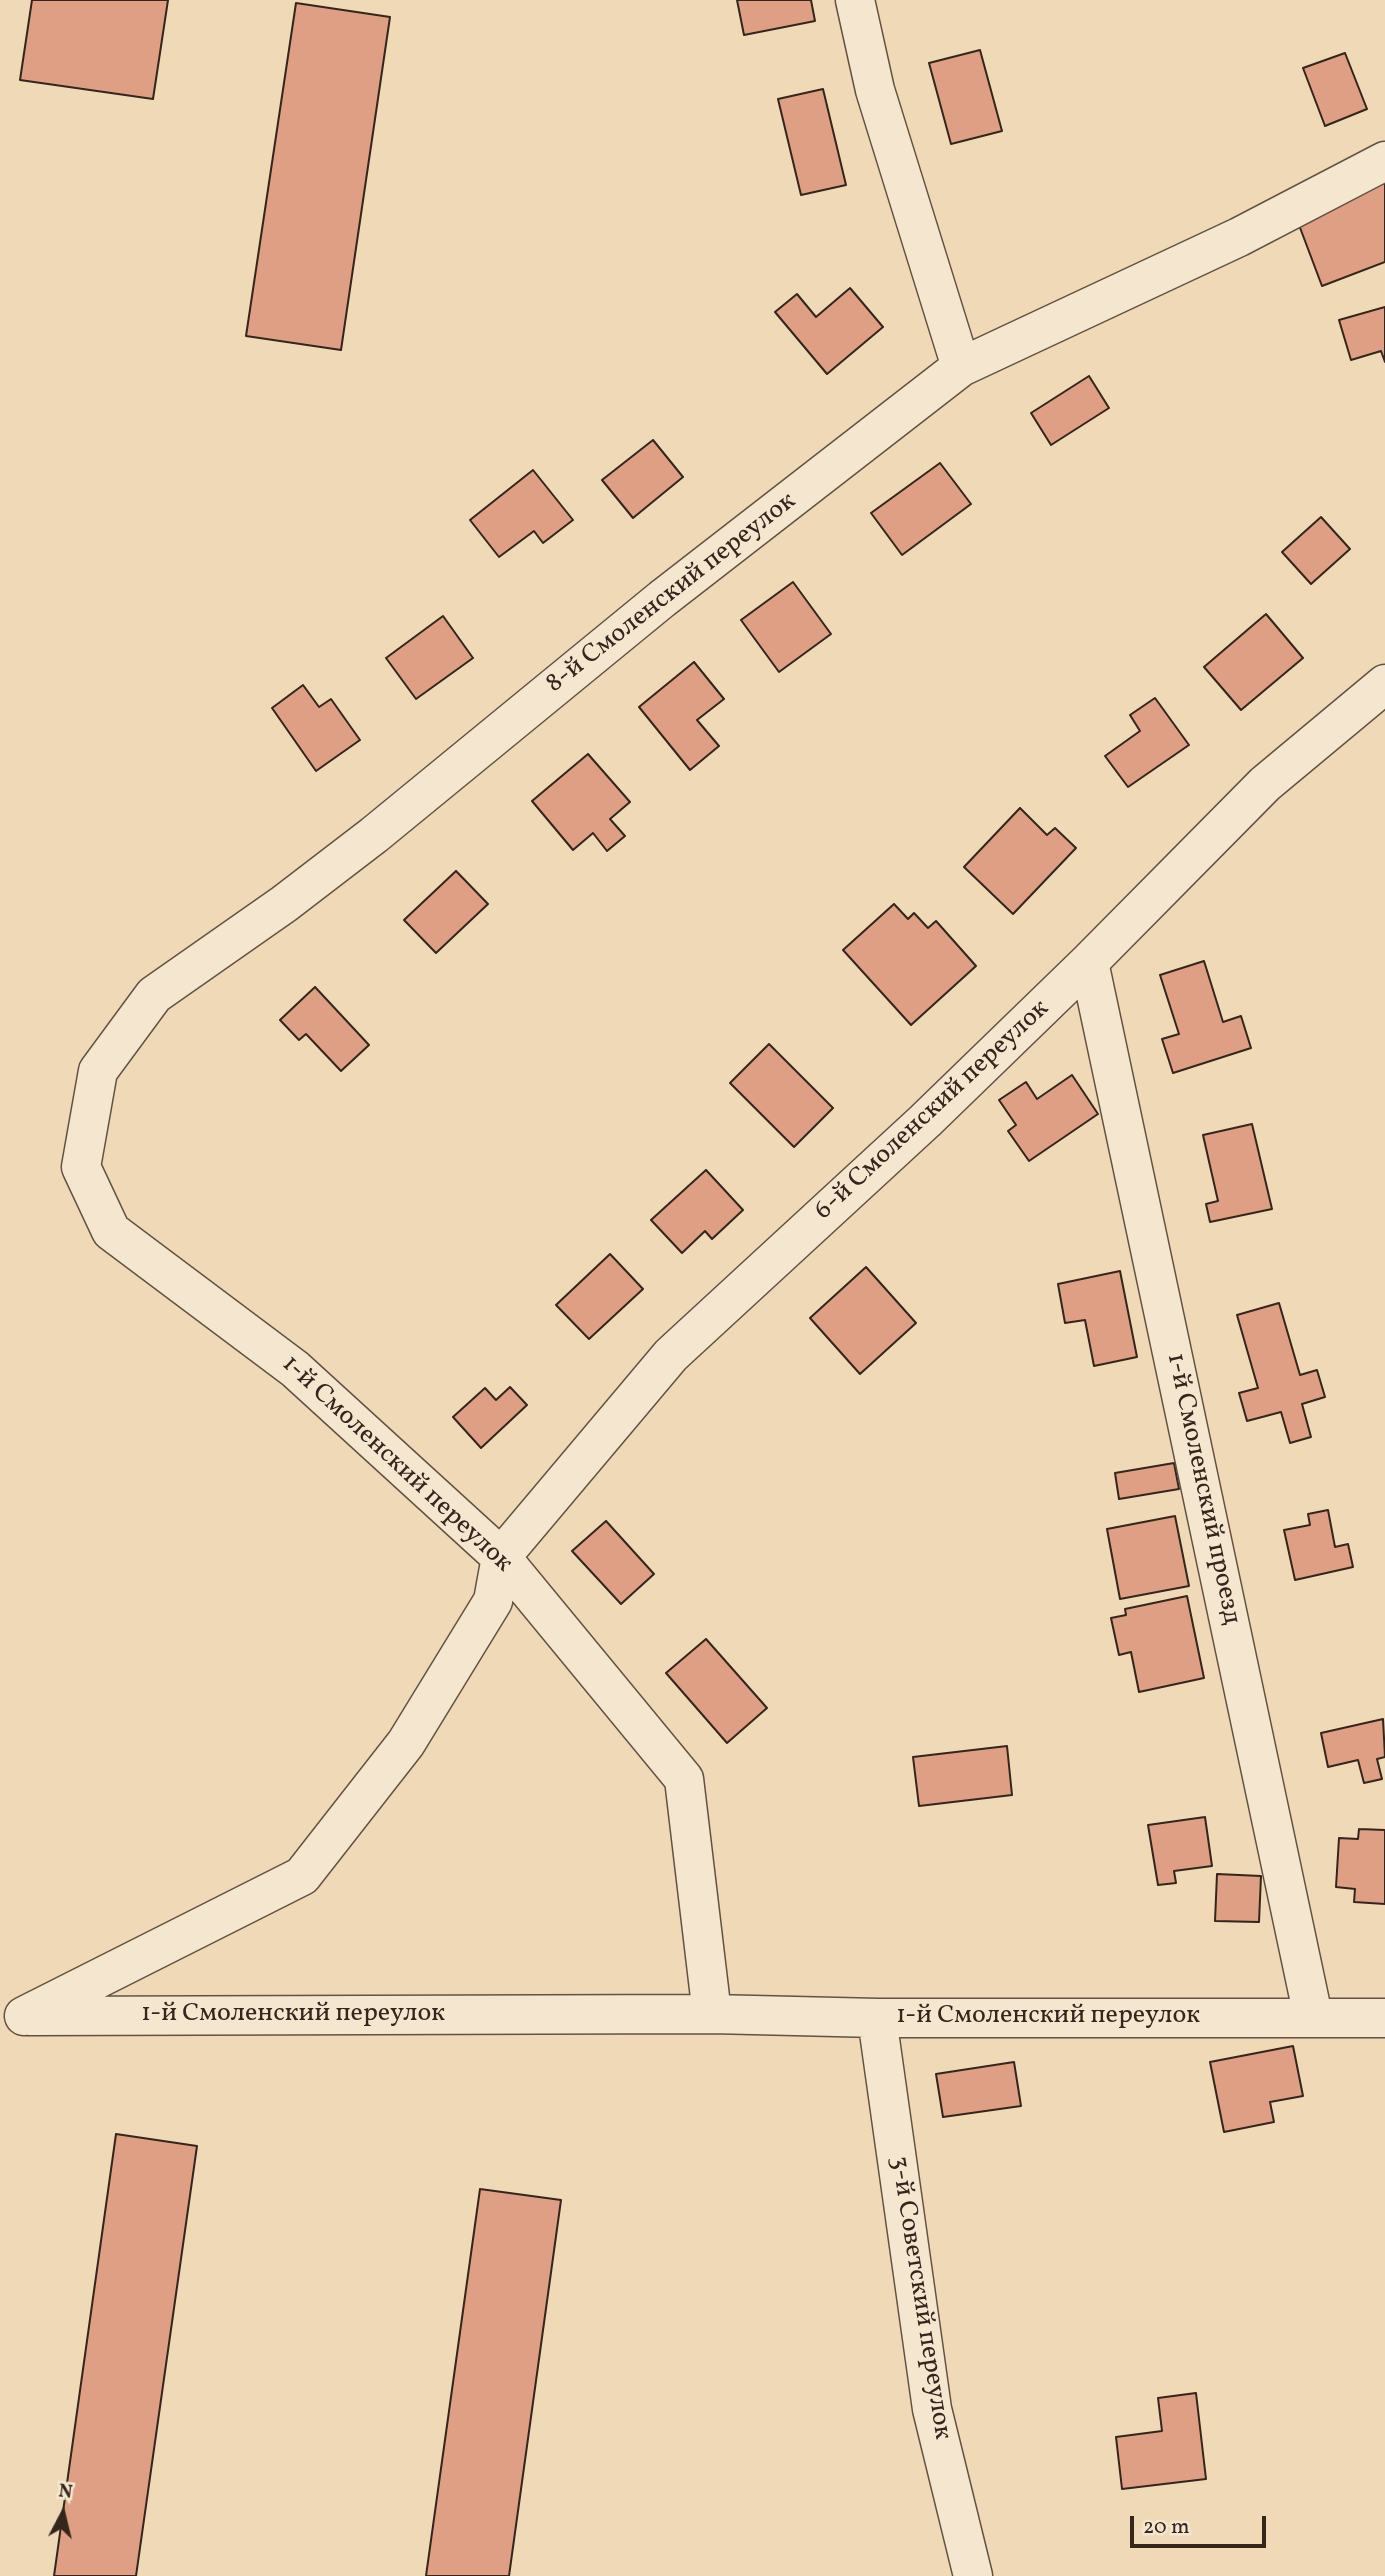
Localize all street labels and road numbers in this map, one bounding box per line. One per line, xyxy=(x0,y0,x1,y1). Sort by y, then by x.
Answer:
street label: 8-й Смоленский переулок xyxy=(541,487,803,701)
street label: 6-й Смоленский переулок xyxy=(809,994,1057,1228)
street label: 1-й Смоленский переулок xyxy=(274,1350,518,1580)
street label: 1-й Смоленский проезд xyxy=(1158,1350,1246,1628)
street label: 1-й Смоленский переулок xyxy=(141,1999,445,2031)
street label: 1-й Смоленский переулок xyxy=(896,2001,1200,2033)
street label: 3-й Советский переулок xyxy=(881,2154,957,2442)

